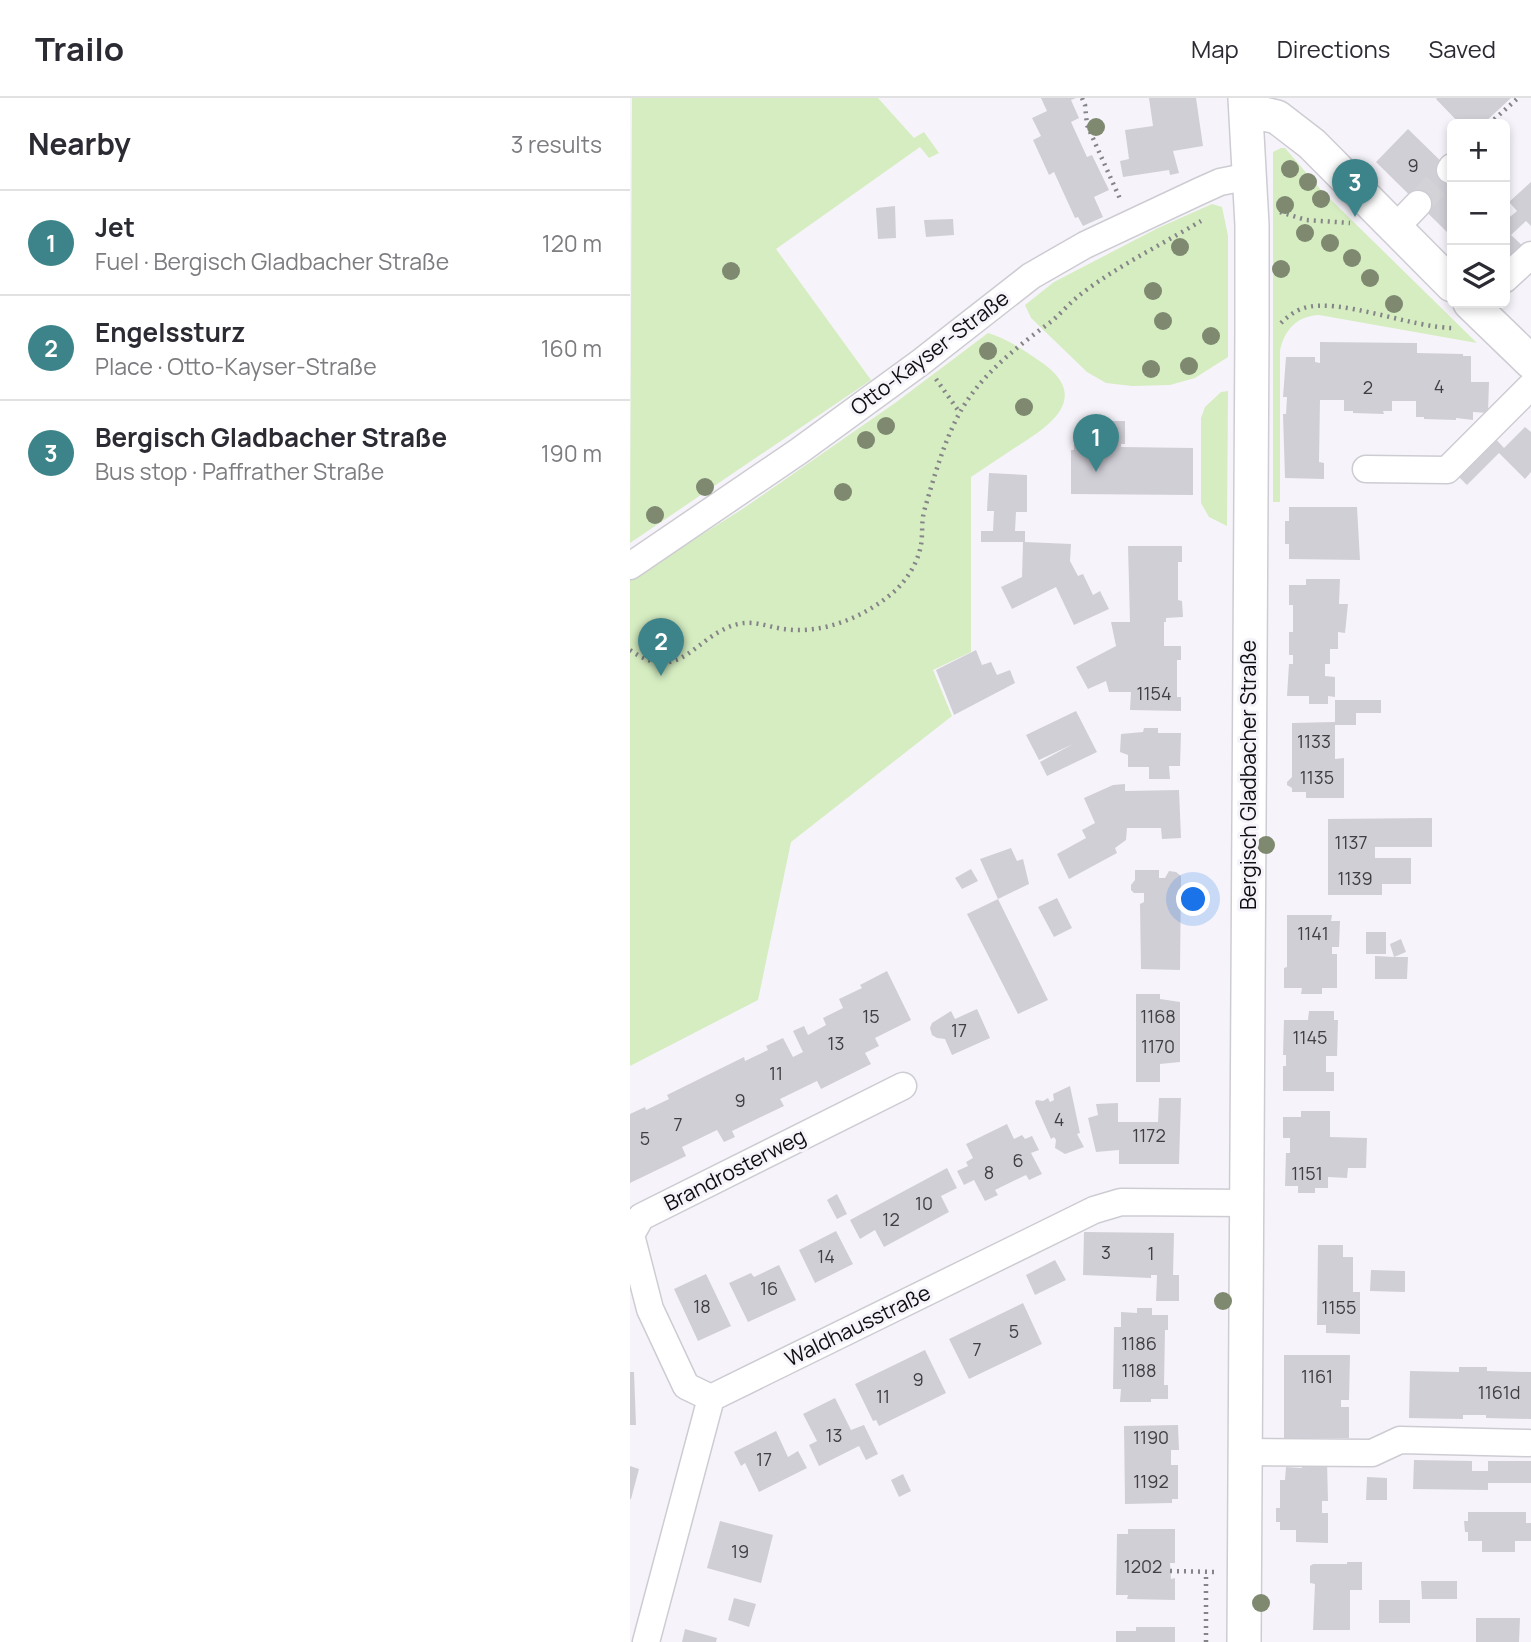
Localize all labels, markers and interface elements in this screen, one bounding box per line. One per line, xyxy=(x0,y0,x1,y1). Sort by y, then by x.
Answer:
text: Trailo xyxy=(35,26,124,71)
text: Map xyxy=(1191,32,1239,65)
text: Directions xyxy=(1277,32,1390,65)
text: Saved xyxy=(1428,32,1496,65)
map controls xyxy=(1447,119,1510,308)
button: + xyxy=(1447,119,1510,182)
text: Nearby xyxy=(28,123,131,164)
text: 3 results xyxy=(511,128,602,160)
house number: 9 xyxy=(1407,153,1419,177)
pin: 3 xyxy=(1332,159,1378,217)
button: − xyxy=(1447,182,1510,245)
text: Jet xyxy=(95,209,135,245)
text: 1 xyxy=(46,227,56,259)
text: 120 m xyxy=(542,227,602,259)
text: Fuel · Bergisch Gladbacher Straße xyxy=(95,245,449,277)
button: layers xyxy=(1447,245,1510,308)
street label: Otto-Kayser-Straße xyxy=(845,283,1014,421)
text: Engelssturz xyxy=(95,314,245,350)
text: 2 xyxy=(44,332,58,364)
text: 160 m xyxy=(541,332,602,364)
text: Place · Otto-Kayser-Straße xyxy=(95,350,377,382)
house number: 4 xyxy=(1434,374,1444,398)
house number: 2 xyxy=(1363,375,1373,399)
pin: 1 xyxy=(1073,414,1119,472)
text: Bergisch Gladbacher Straße xyxy=(95,419,447,455)
text: 3 xyxy=(44,437,58,469)
text: 190 m xyxy=(541,437,602,469)
text: Bus stop · Paffrather Straße xyxy=(95,455,384,487)
pin: 2 xyxy=(638,618,684,676)
street label: Bergisch Gladbacher Straße xyxy=(1234,640,1262,910)
house number: 1154 xyxy=(1136,681,1172,705)
house number: 1133 xyxy=(1297,729,1331,753)
house number: 1135 xyxy=(1300,765,1334,789)
house number: 1137 xyxy=(1334,830,1368,854)
house number: 1139 xyxy=(1337,866,1373,890)
your location xyxy=(1176,882,1210,916)
house number: 1141 xyxy=(1297,921,1329,945)
house number: 15 xyxy=(862,1004,880,1028)
house number: 1168 xyxy=(1140,1004,1176,1028)
house number: 17 xyxy=(951,1018,967,1042)
house number: 1145 xyxy=(1292,1025,1328,1049)
house number: 13 xyxy=(828,1031,844,1055)
house number: 1170 xyxy=(1141,1034,1175,1058)
house number: 11 xyxy=(769,1061,783,1085)
house number: 9 xyxy=(734,1088,746,1112)
house number: 4 xyxy=(1054,1107,1064,1131)
house number: 7 xyxy=(673,1112,683,1136)
street label: Brandrosterweg xyxy=(659,1121,810,1217)
house number: 1172 xyxy=(1132,1123,1166,1147)
house number: 5 xyxy=(640,1126,650,1150)
house number: 6 xyxy=(1012,1148,1024,1172)
house number: 8 xyxy=(984,1160,994,1184)
house number: 1151 xyxy=(1291,1161,1323,1185)
house number: 10 xyxy=(915,1191,933,1215)
house number: 12 xyxy=(882,1207,900,1231)
house number: 3 xyxy=(1101,1240,1111,1264)
house number: 1 xyxy=(1147,1241,1155,1265)
house number: 14 xyxy=(817,1244,835,1268)
house number: 16 xyxy=(760,1276,778,1300)
street label: Waldhausstraße xyxy=(780,1278,935,1372)
house number: 18 xyxy=(693,1294,711,1318)
house number: 1155 xyxy=(1322,1295,1356,1319)
house number: 5 xyxy=(1009,1319,1019,1343)
house number: 1186 xyxy=(1121,1331,1157,1355)
house number: 7 xyxy=(972,1337,982,1361)
house number: 1188 xyxy=(1122,1358,1156,1382)
house number: 1161 xyxy=(1301,1364,1333,1388)
house number: 9 xyxy=(912,1367,924,1391)
house number: 1161d xyxy=(1478,1380,1520,1404)
house number: 11 xyxy=(876,1384,890,1408)
house number: 13 xyxy=(826,1423,842,1447)
house number: 1190 xyxy=(1133,1425,1169,1449)
house number: 17 xyxy=(756,1447,772,1471)
house number: 1192 xyxy=(1133,1469,1169,1493)
house number: 19 xyxy=(731,1539,749,1563)
house number: 1202 xyxy=(1124,1554,1162,1578)

